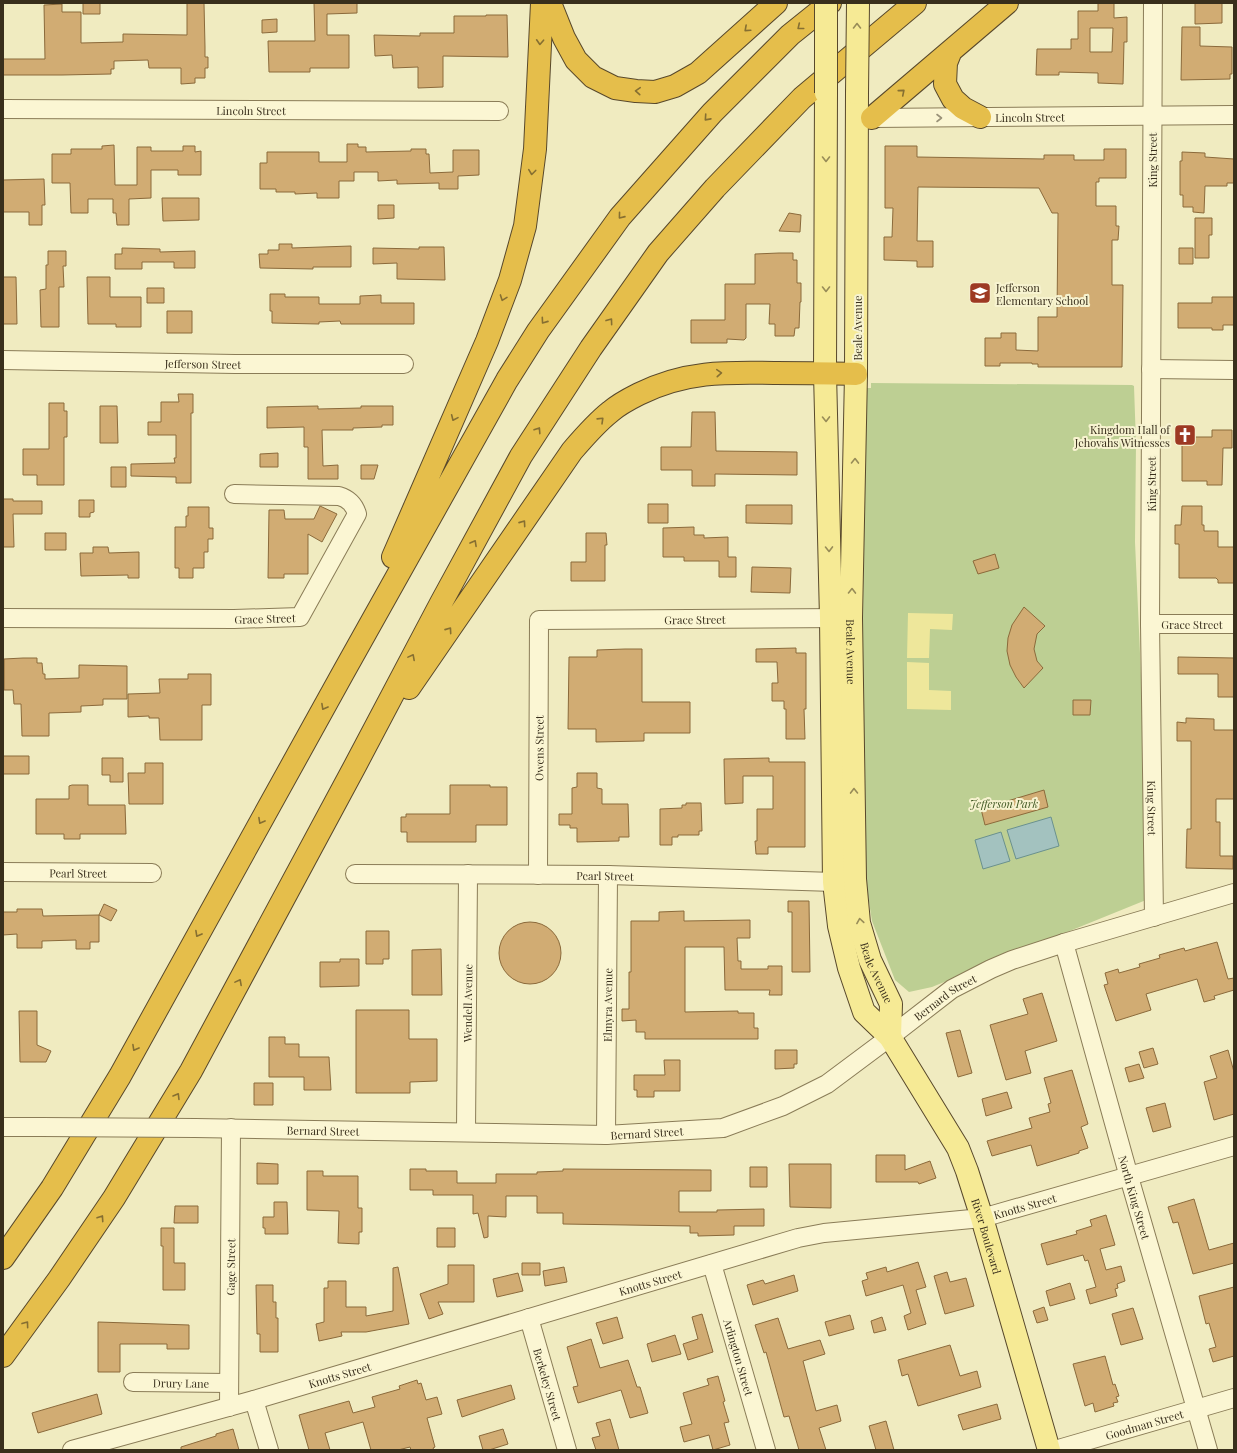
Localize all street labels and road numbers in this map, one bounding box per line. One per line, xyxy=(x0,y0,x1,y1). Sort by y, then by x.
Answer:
street label: Lincoln Street xyxy=(216,102,286,118)
street label: Lincoln Street xyxy=(995,109,1065,124)
street label: King Street xyxy=(1145,132,1160,187)
street label: Beale Avenue xyxy=(850,295,865,361)
street label: Jefferson Street xyxy=(164,355,241,372)
street label: King Street xyxy=(1144,456,1159,511)
street label: Grace Street xyxy=(234,610,296,626)
street label: Grace Street xyxy=(664,611,726,627)
street label: Grace Street xyxy=(1161,617,1223,632)
street label: Beale Avenue xyxy=(844,619,860,685)
street label: Owens Street xyxy=(531,715,546,781)
street label: King Street xyxy=(1145,780,1160,836)
street label: Pearl Street xyxy=(49,865,107,880)
street label: Pearl Street xyxy=(576,867,634,883)
street label: Beale Avenue xyxy=(858,940,897,1006)
street label: Wendell Avenue xyxy=(459,963,475,1043)
street label: Elmyra Avenue xyxy=(599,967,615,1042)
street label: Bernard Street xyxy=(910,970,979,1024)
street label: Bernard Street xyxy=(286,1122,360,1138)
street label: Bernard Street xyxy=(610,1123,684,1142)
street label: North King Street xyxy=(1116,1154,1154,1241)
street label: Knotts Street xyxy=(992,1190,1058,1222)
street label: River Boulevard xyxy=(969,1196,1005,1276)
street label: Gage Street xyxy=(222,1238,238,1295)
street label: Knotts Street xyxy=(617,1266,683,1298)
street label: Arlington Street xyxy=(721,1316,757,1397)
street label: Berkeley Street xyxy=(531,1346,566,1422)
street label: Knotts Street xyxy=(307,1358,373,1391)
street label: Drury Lane xyxy=(153,1375,210,1390)
street label: Goodman Street xyxy=(1104,1406,1185,1442)

